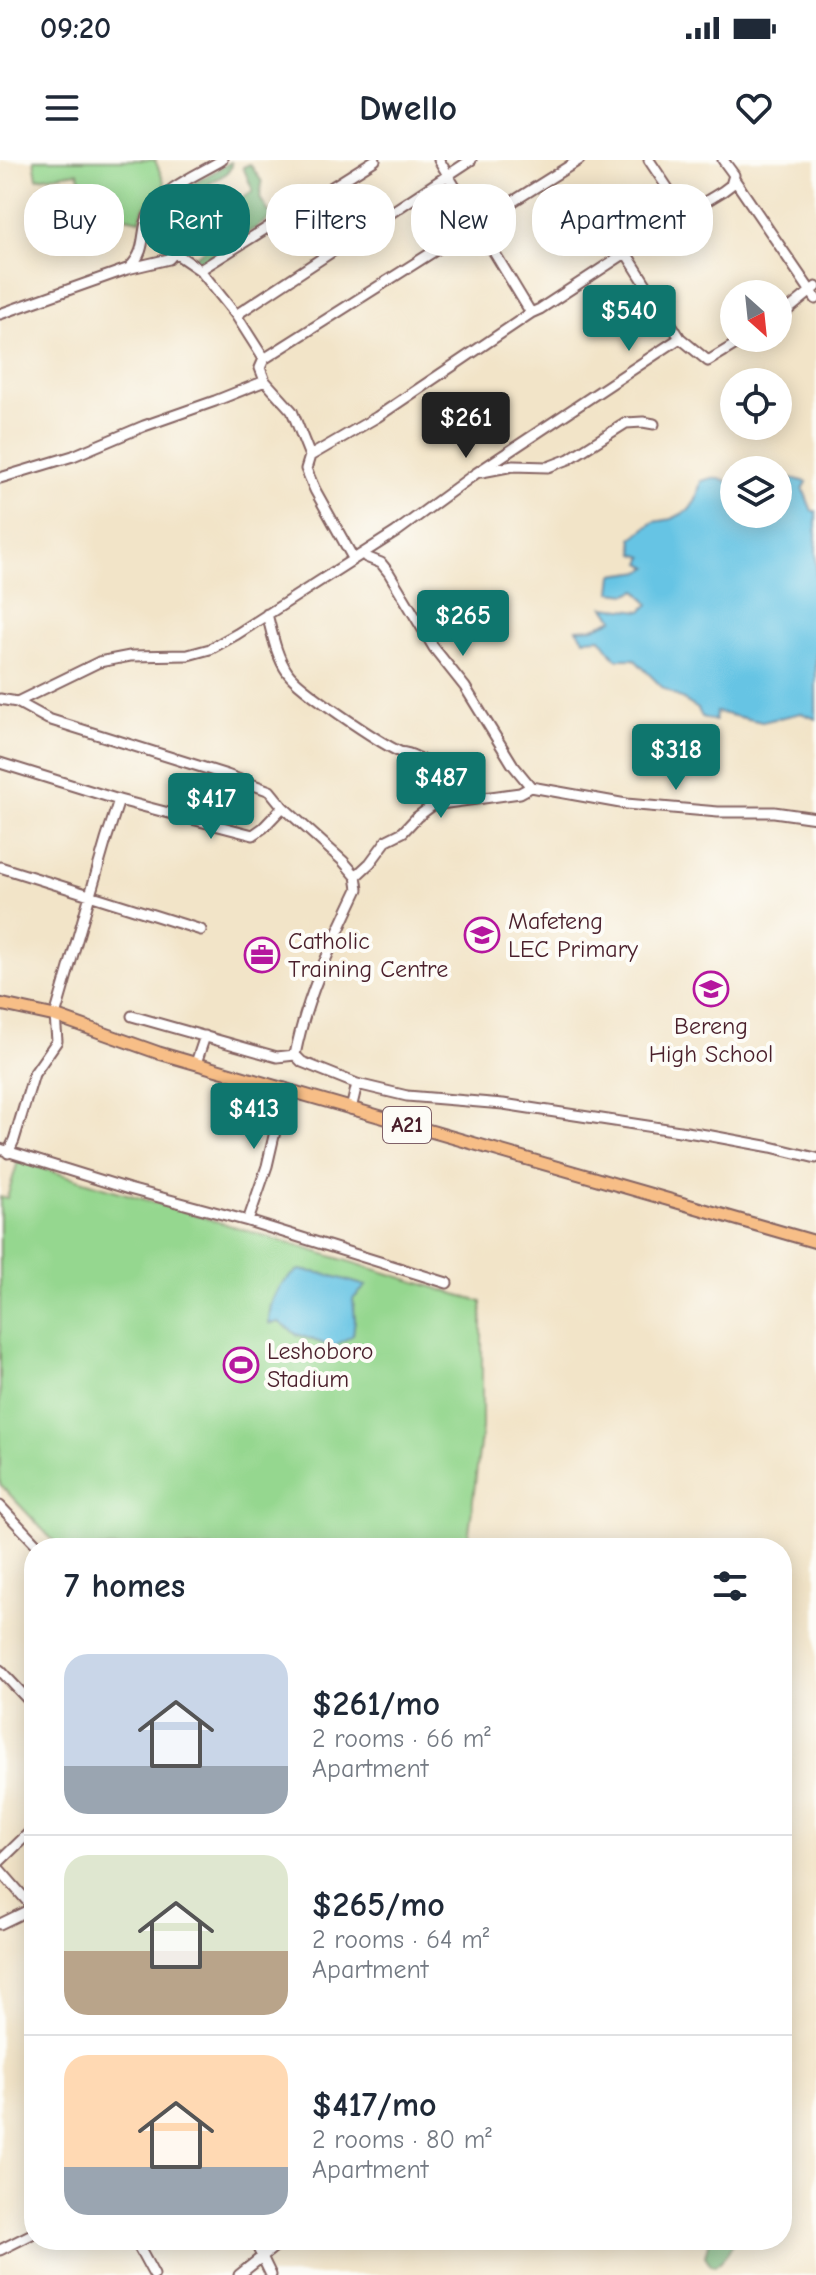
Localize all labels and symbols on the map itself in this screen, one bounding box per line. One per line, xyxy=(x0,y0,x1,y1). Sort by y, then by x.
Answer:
north arrow xyxy=(720,280,792,352)
pin: $540 xyxy=(582,285,676,353)
pin: $261 xyxy=(419,392,513,460)
pin: $265 xyxy=(416,590,510,658)
pin: $318 xyxy=(629,724,723,792)
pin: $487 xyxy=(394,752,488,820)
pin: $417 xyxy=(164,773,258,841)
place label: Mafeteng LEC Primary xyxy=(508,907,638,963)
school or university icon: Mafeteng LEC Primary xyxy=(463,916,501,954)
place label: Catholic Training Centre xyxy=(288,927,448,983)
office icon: Catholic Training Centre xyxy=(243,936,281,974)
school or university icon: Bereng High School xyxy=(692,970,730,1008)
place label: Bereng High School xyxy=(649,1012,773,1068)
pin: $413 xyxy=(207,1083,301,1151)
road number: A21 xyxy=(383,1107,431,1143)
place label: Leshoboro Stadium xyxy=(267,1337,374,1393)
sports icon: Leshoboro Stadium xyxy=(222,1346,260,1384)

